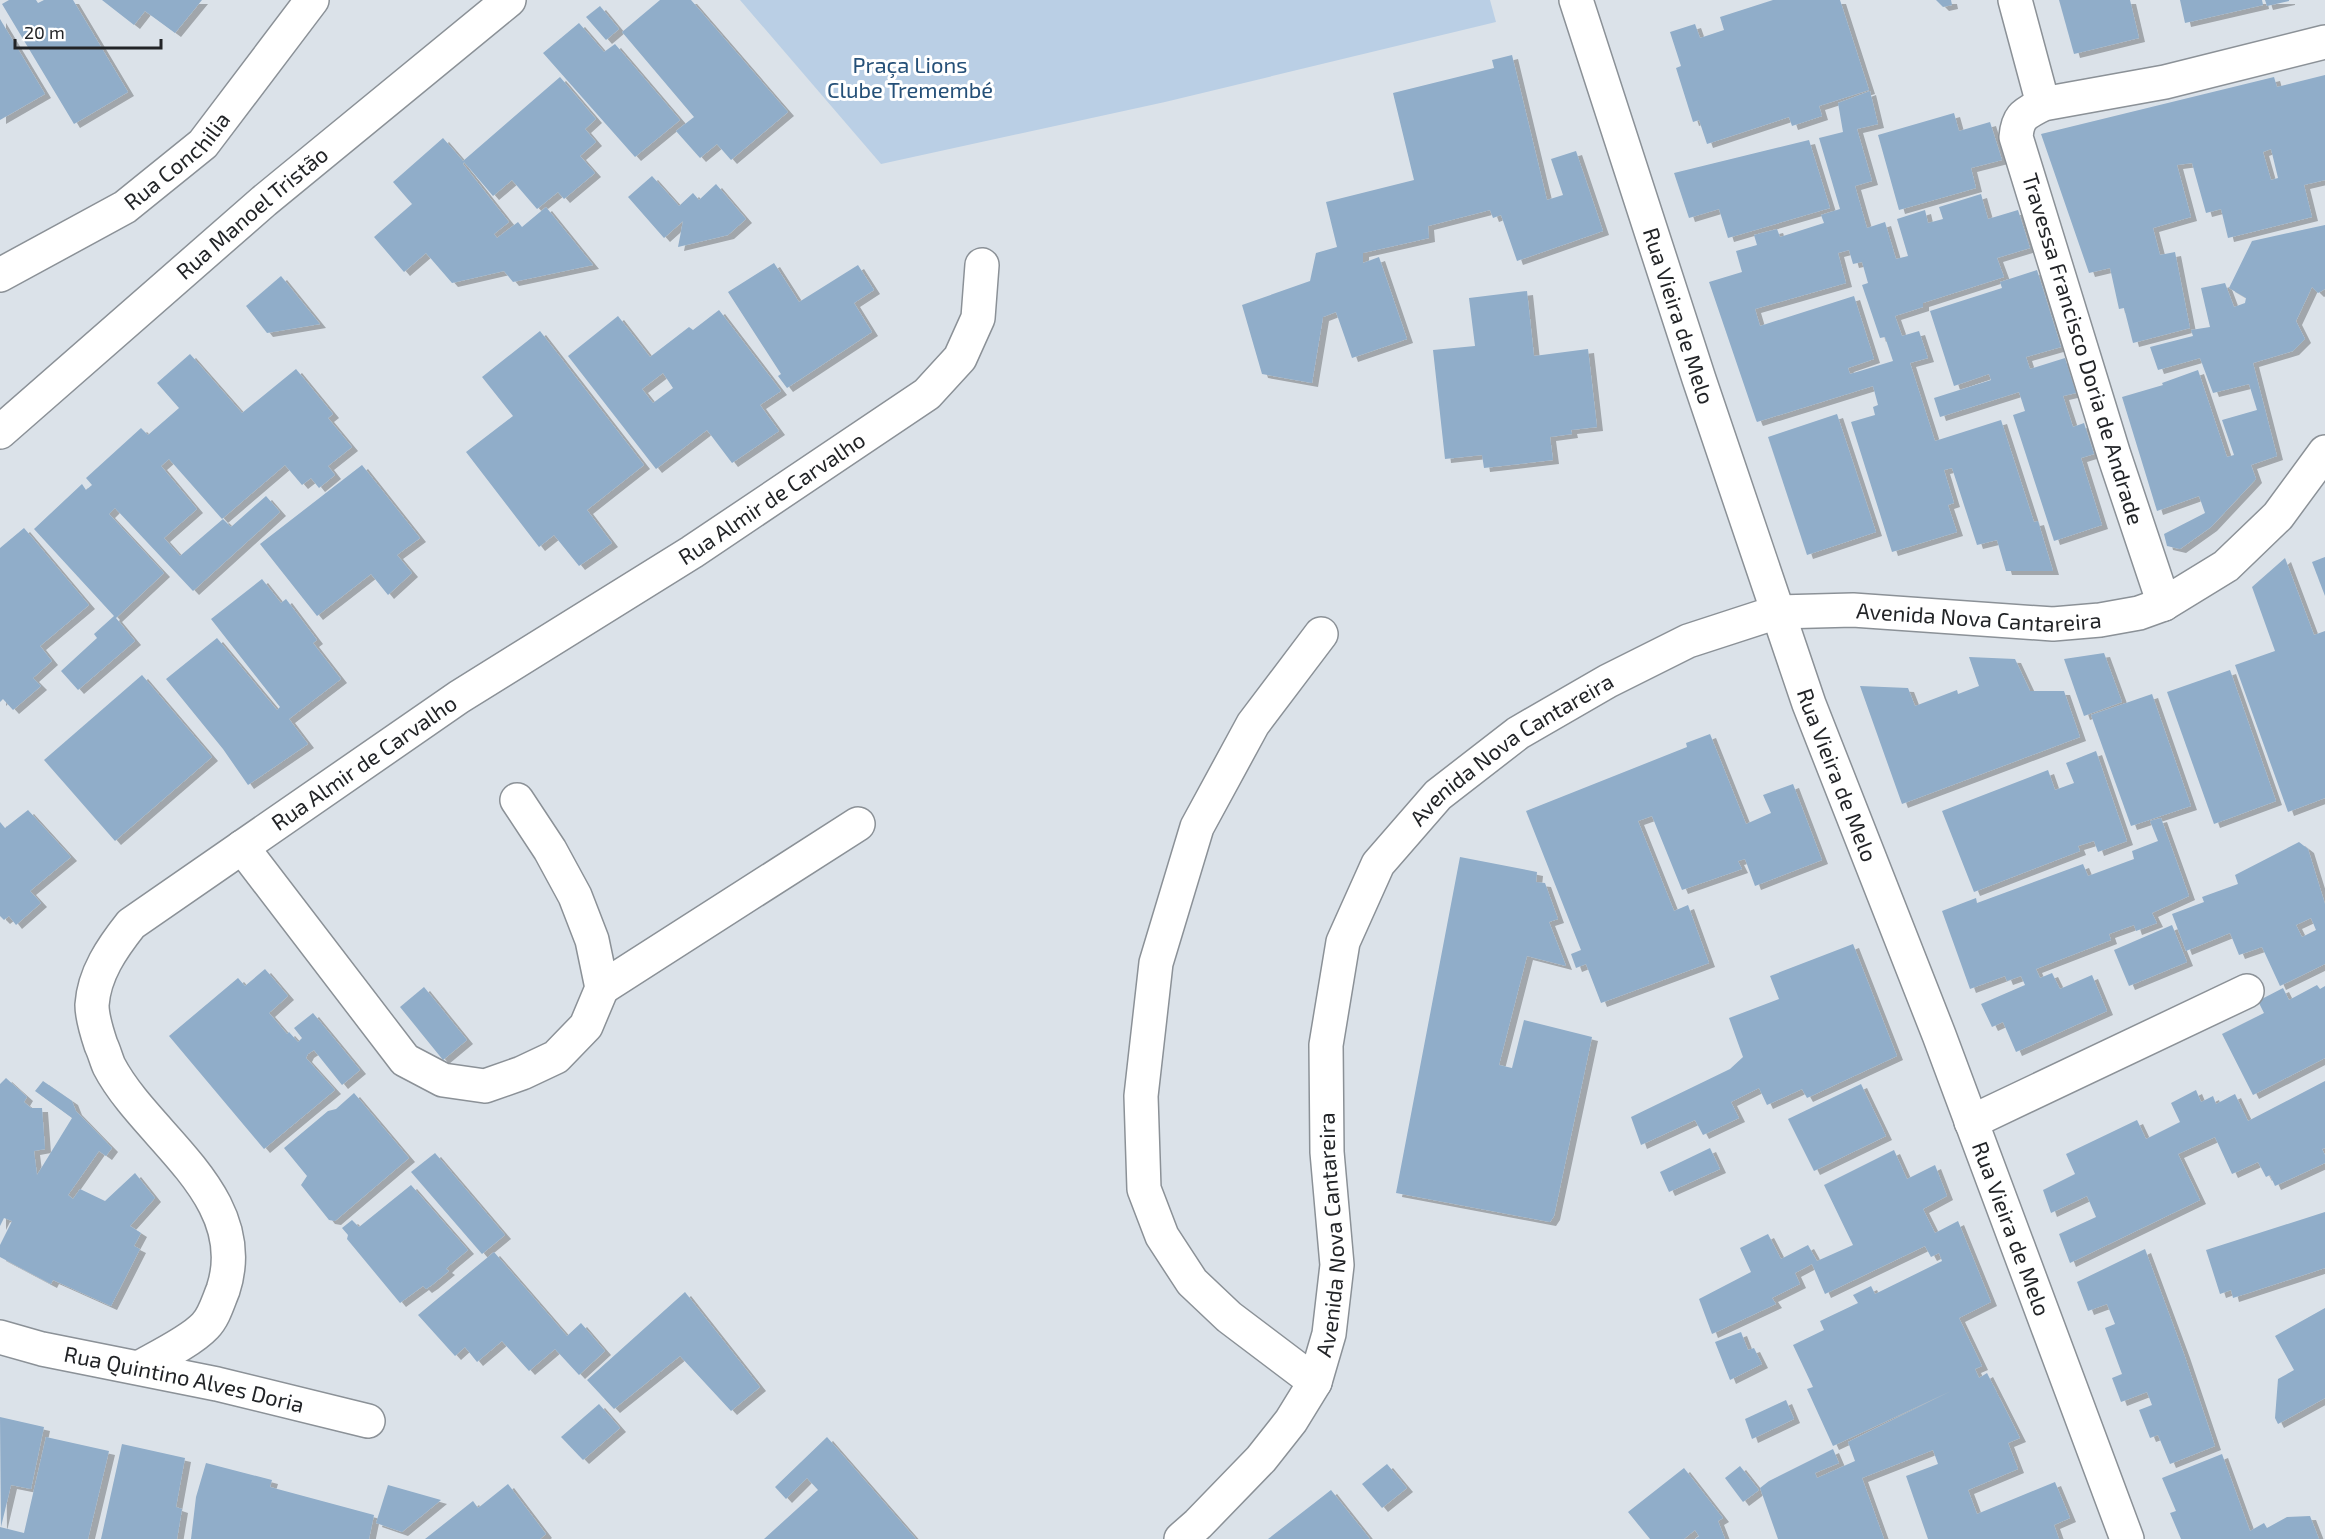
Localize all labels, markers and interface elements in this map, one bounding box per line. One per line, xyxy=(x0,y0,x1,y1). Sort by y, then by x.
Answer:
scale bar xyxy=(15,12,160,50)
text: 20 m xyxy=(24,21,65,43)
park label: Praça Lions Clube Tremembé xyxy=(827,51,993,102)
street label: Rua Conchilia xyxy=(118,106,235,215)
street label: Rua Manoel Tristão xyxy=(170,140,333,284)
street label: Travessa Francisco Doria de Andrade xyxy=(2018,170,2150,528)
street label: Rua Vieira de Melo xyxy=(1639,224,1720,407)
street label: Rua Almir de Carvalho xyxy=(673,426,869,569)
street label: Avenida Nova Cantareira xyxy=(1856,596,2102,636)
street label: Avenida Nova Cantareira xyxy=(1404,667,1617,830)
street label: Rua Vieira de Melo xyxy=(1793,685,1884,865)
street label: Rua Almir de Carvalho xyxy=(266,689,461,835)
street label: Avenida Nova Cantareira xyxy=(1309,1112,1350,1360)
street label: Rua Vieira de Melo xyxy=(1968,1138,2057,1319)
street label: Rua Quintino Alves Doria xyxy=(62,1340,307,1417)

